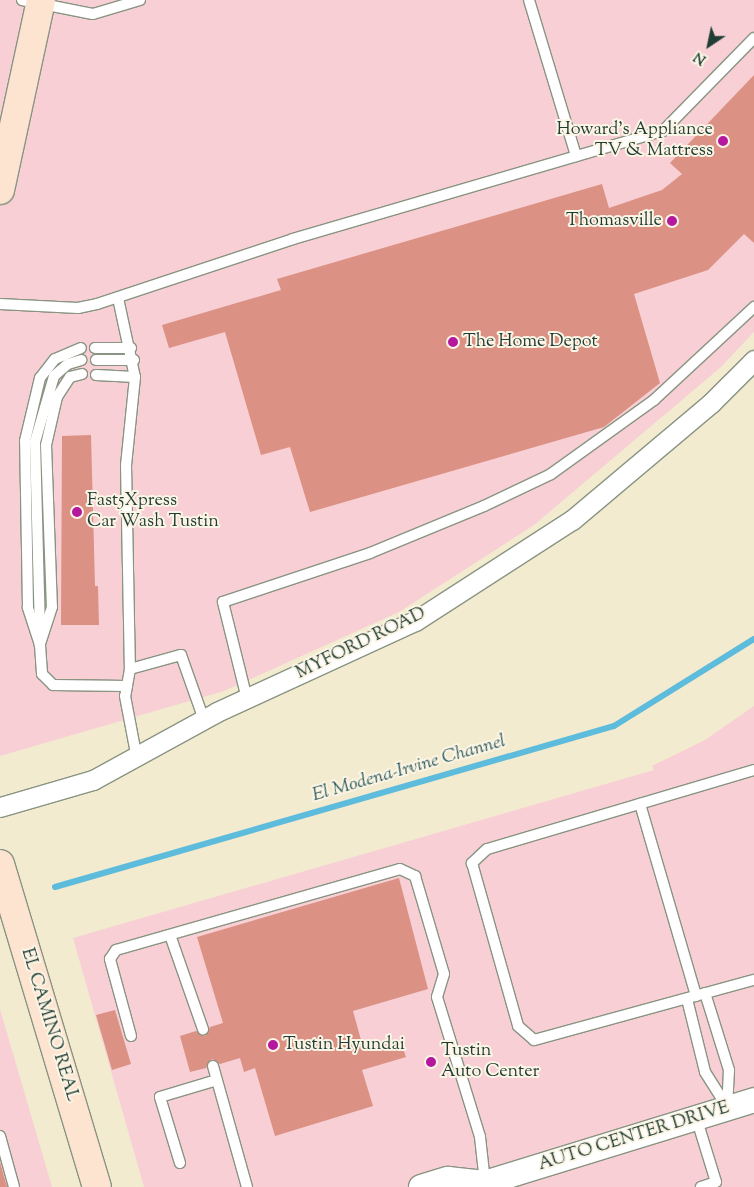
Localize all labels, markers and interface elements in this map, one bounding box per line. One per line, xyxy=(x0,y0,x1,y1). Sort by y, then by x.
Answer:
north arrow xyxy=(684,20,734,70)
text: N xyxy=(690,46,711,69)
place label: Howard's Appliance TV & Mattress xyxy=(557,120,713,162)
marker: Howard's Appliance TV & Mattress xyxy=(717,135,729,147)
place label: Thomasville xyxy=(566,210,662,232)
marker: Thomasville xyxy=(666,215,678,227)
place label: The Home Depot xyxy=(463,331,598,353)
marker: The Home Depot xyxy=(447,336,459,348)
place label: Fast5Xpress Car Wash Tustin xyxy=(87,491,219,534)
marker: Fast5Xpress Car Wash Tustin xyxy=(71,506,83,518)
street label: MYFORD ROAD xyxy=(293,603,429,685)
water label: El Modena-Irvine Channel xyxy=(310,730,508,808)
street label: EL CAMINO REAL xyxy=(15,946,83,1104)
place label: Tustin Hyundai xyxy=(283,1034,405,1056)
marker: Tustin Hyundai xyxy=(267,1039,279,1051)
place label: Tustin Auto Center xyxy=(441,1041,539,1084)
marker: Tustin Auto Center xyxy=(425,1056,437,1068)
street label: AUTO CENTER DRIVE xyxy=(536,1098,732,1176)

